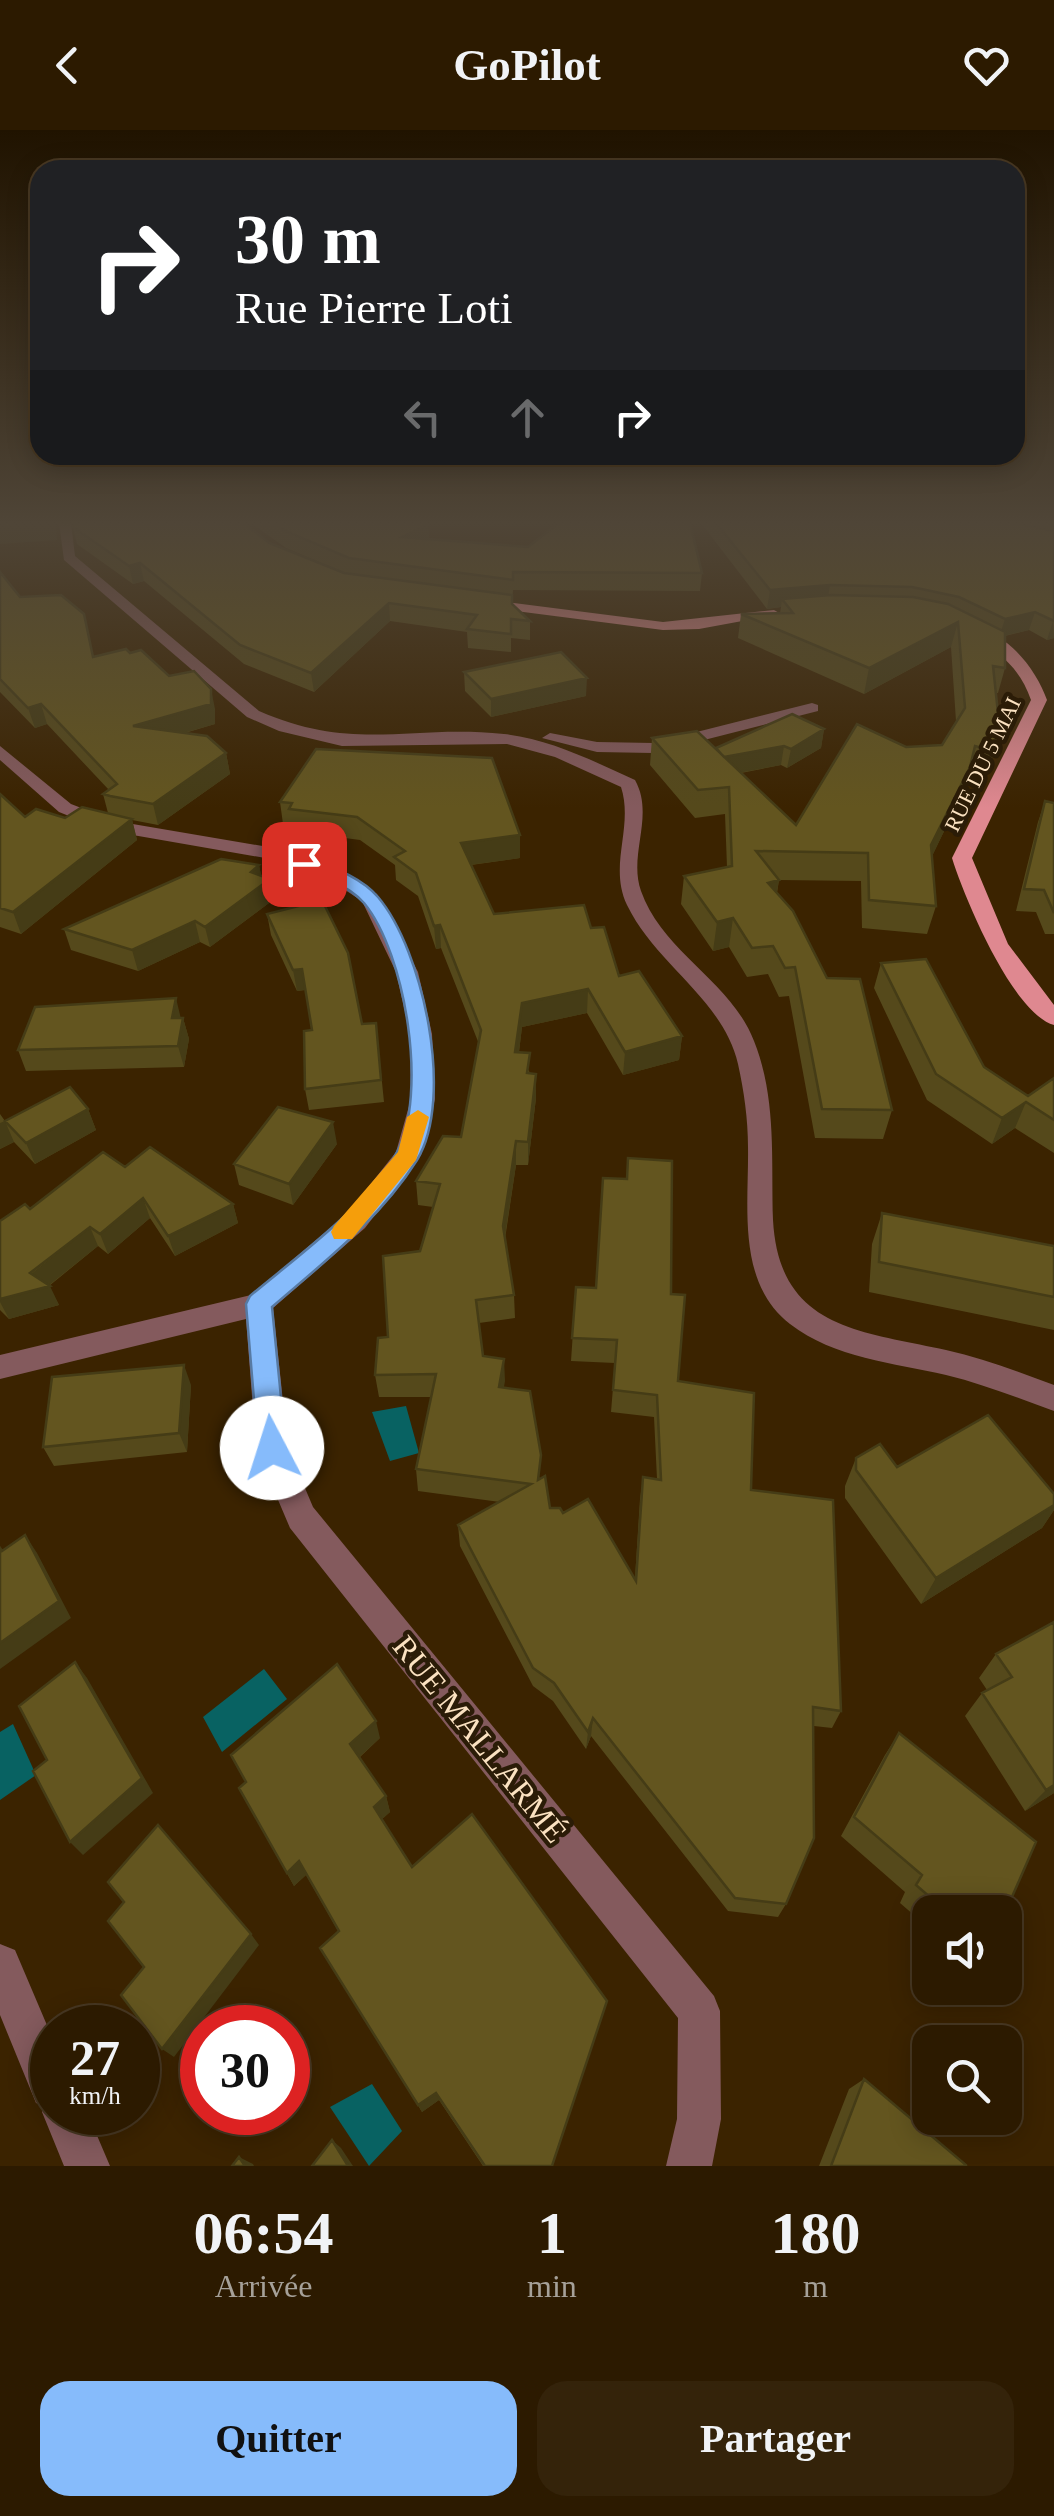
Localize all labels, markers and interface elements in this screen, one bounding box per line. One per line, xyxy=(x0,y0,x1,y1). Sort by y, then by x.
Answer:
icon: back xyxy=(40,38,95,93)
icon: heart xyxy=(959,38,1014,93)
text: GoPilot xyxy=(453,40,601,90)
icon: right xyxy=(70,200,200,330)
text: 30 m xyxy=(235,201,381,278)
text: Rue Pierre Loti xyxy=(235,283,512,333)
icon: left xyxy=(395,390,450,445)
icon: ahead xyxy=(500,390,555,445)
icon: right xyxy=(605,390,660,445)
street label: RUE DU 5 MAI xyxy=(939,693,1026,835)
pin xyxy=(262,822,347,907)
icon: arrive xyxy=(277,837,332,892)
position arrow xyxy=(220,1396,324,1500)
street label: RUE MALLARMÉ xyxy=(386,1629,574,1849)
map controls xyxy=(912,1895,1022,2135)
button: sound xyxy=(912,1895,1022,2005)
speed limit sign: 30 xyxy=(180,2005,310,2135)
button: search xyxy=(912,2025,1022,2135)
text: 27 xyxy=(70,2030,120,2086)
text: km/h xyxy=(69,2082,121,2109)
text: 06:54 xyxy=(194,2200,334,2266)
text: 1 xyxy=(537,2200,567,2266)
text: 180 xyxy=(770,2200,860,2266)
text: Arrivée xyxy=(215,2268,312,2304)
text: min xyxy=(527,2268,577,2304)
text: m xyxy=(803,2268,828,2304)
button: Quitter xyxy=(40,2381,517,2496)
button: Partager xyxy=(537,2381,1014,2496)

